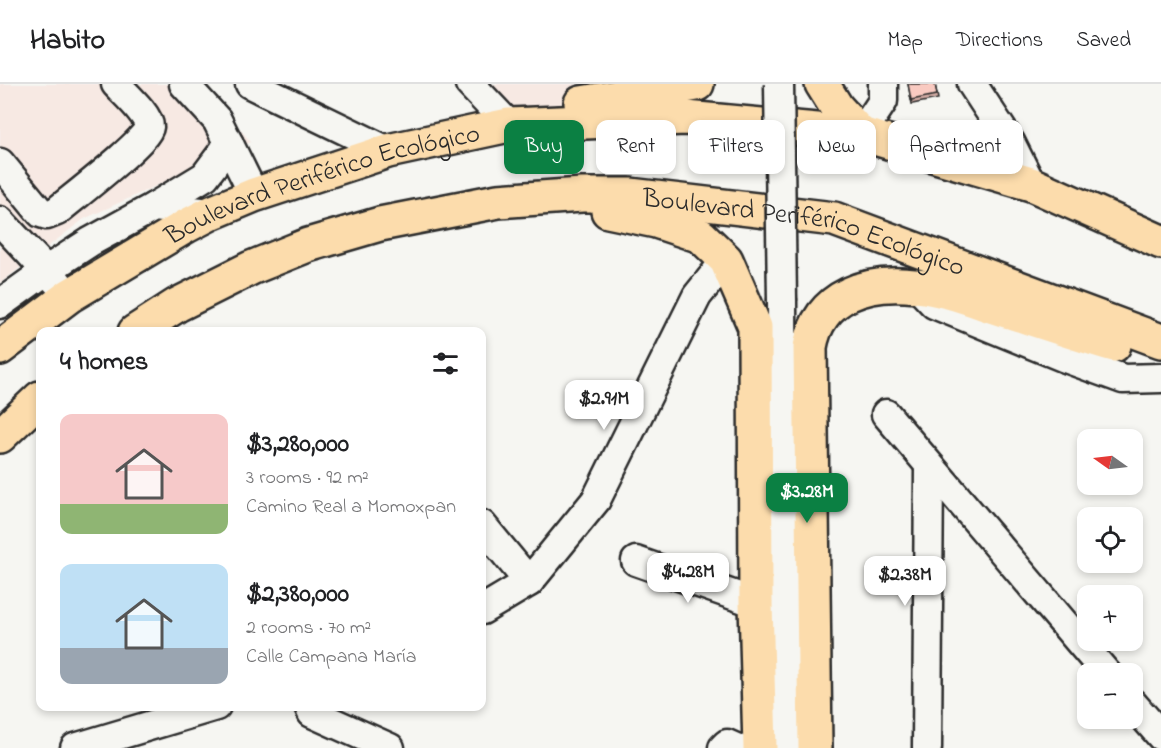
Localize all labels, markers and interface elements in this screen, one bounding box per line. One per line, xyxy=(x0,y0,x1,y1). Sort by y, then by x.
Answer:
text: Habito xyxy=(30,21,105,62)
text: Map xyxy=(887,26,923,56)
text: Directions xyxy=(956,26,1043,56)
text: Saved xyxy=(1076,26,1131,56)
street label: Boulevard Periférico Ecológico xyxy=(157,115,484,257)
chip: Buy xyxy=(504,120,584,174)
chip: Rent xyxy=(596,120,676,174)
chip: Filters xyxy=(688,120,785,174)
chip: New xyxy=(797,120,876,174)
chip: Apartment xyxy=(888,120,1023,174)
street label: Boulevard Periférico Ecológico xyxy=(639,179,970,288)
text: 4 homes xyxy=(60,344,148,382)
icon: filters xyxy=(429,347,462,380)
pin: $2.91M xyxy=(555,380,653,431)
text: $2.91M xyxy=(579,385,629,414)
text: $3,280,000 xyxy=(246,426,349,464)
north arrow xyxy=(1077,429,1143,495)
map controls xyxy=(1077,429,1143,729)
icon: home xyxy=(108,438,180,510)
text: 3 rooms · 92 m² xyxy=(246,464,369,493)
pin: $3.28M xyxy=(758,473,856,524)
text: $3.28M xyxy=(780,478,834,507)
text: Camino Real a Momoxpan xyxy=(246,493,456,522)
button: locate xyxy=(1077,507,1143,573)
pin: $4.28M xyxy=(639,553,737,604)
pin: $2.38M xyxy=(856,556,954,607)
text: $4.28M xyxy=(661,558,715,587)
text: $2.38M xyxy=(878,561,932,590)
text: $2,380,000 xyxy=(246,576,349,614)
button: + xyxy=(1077,585,1143,651)
icon: home xyxy=(108,588,180,660)
text: 2 rooms · 70 m² xyxy=(246,614,371,643)
text: Calle Campana María xyxy=(246,643,417,672)
button: − xyxy=(1077,663,1143,729)

